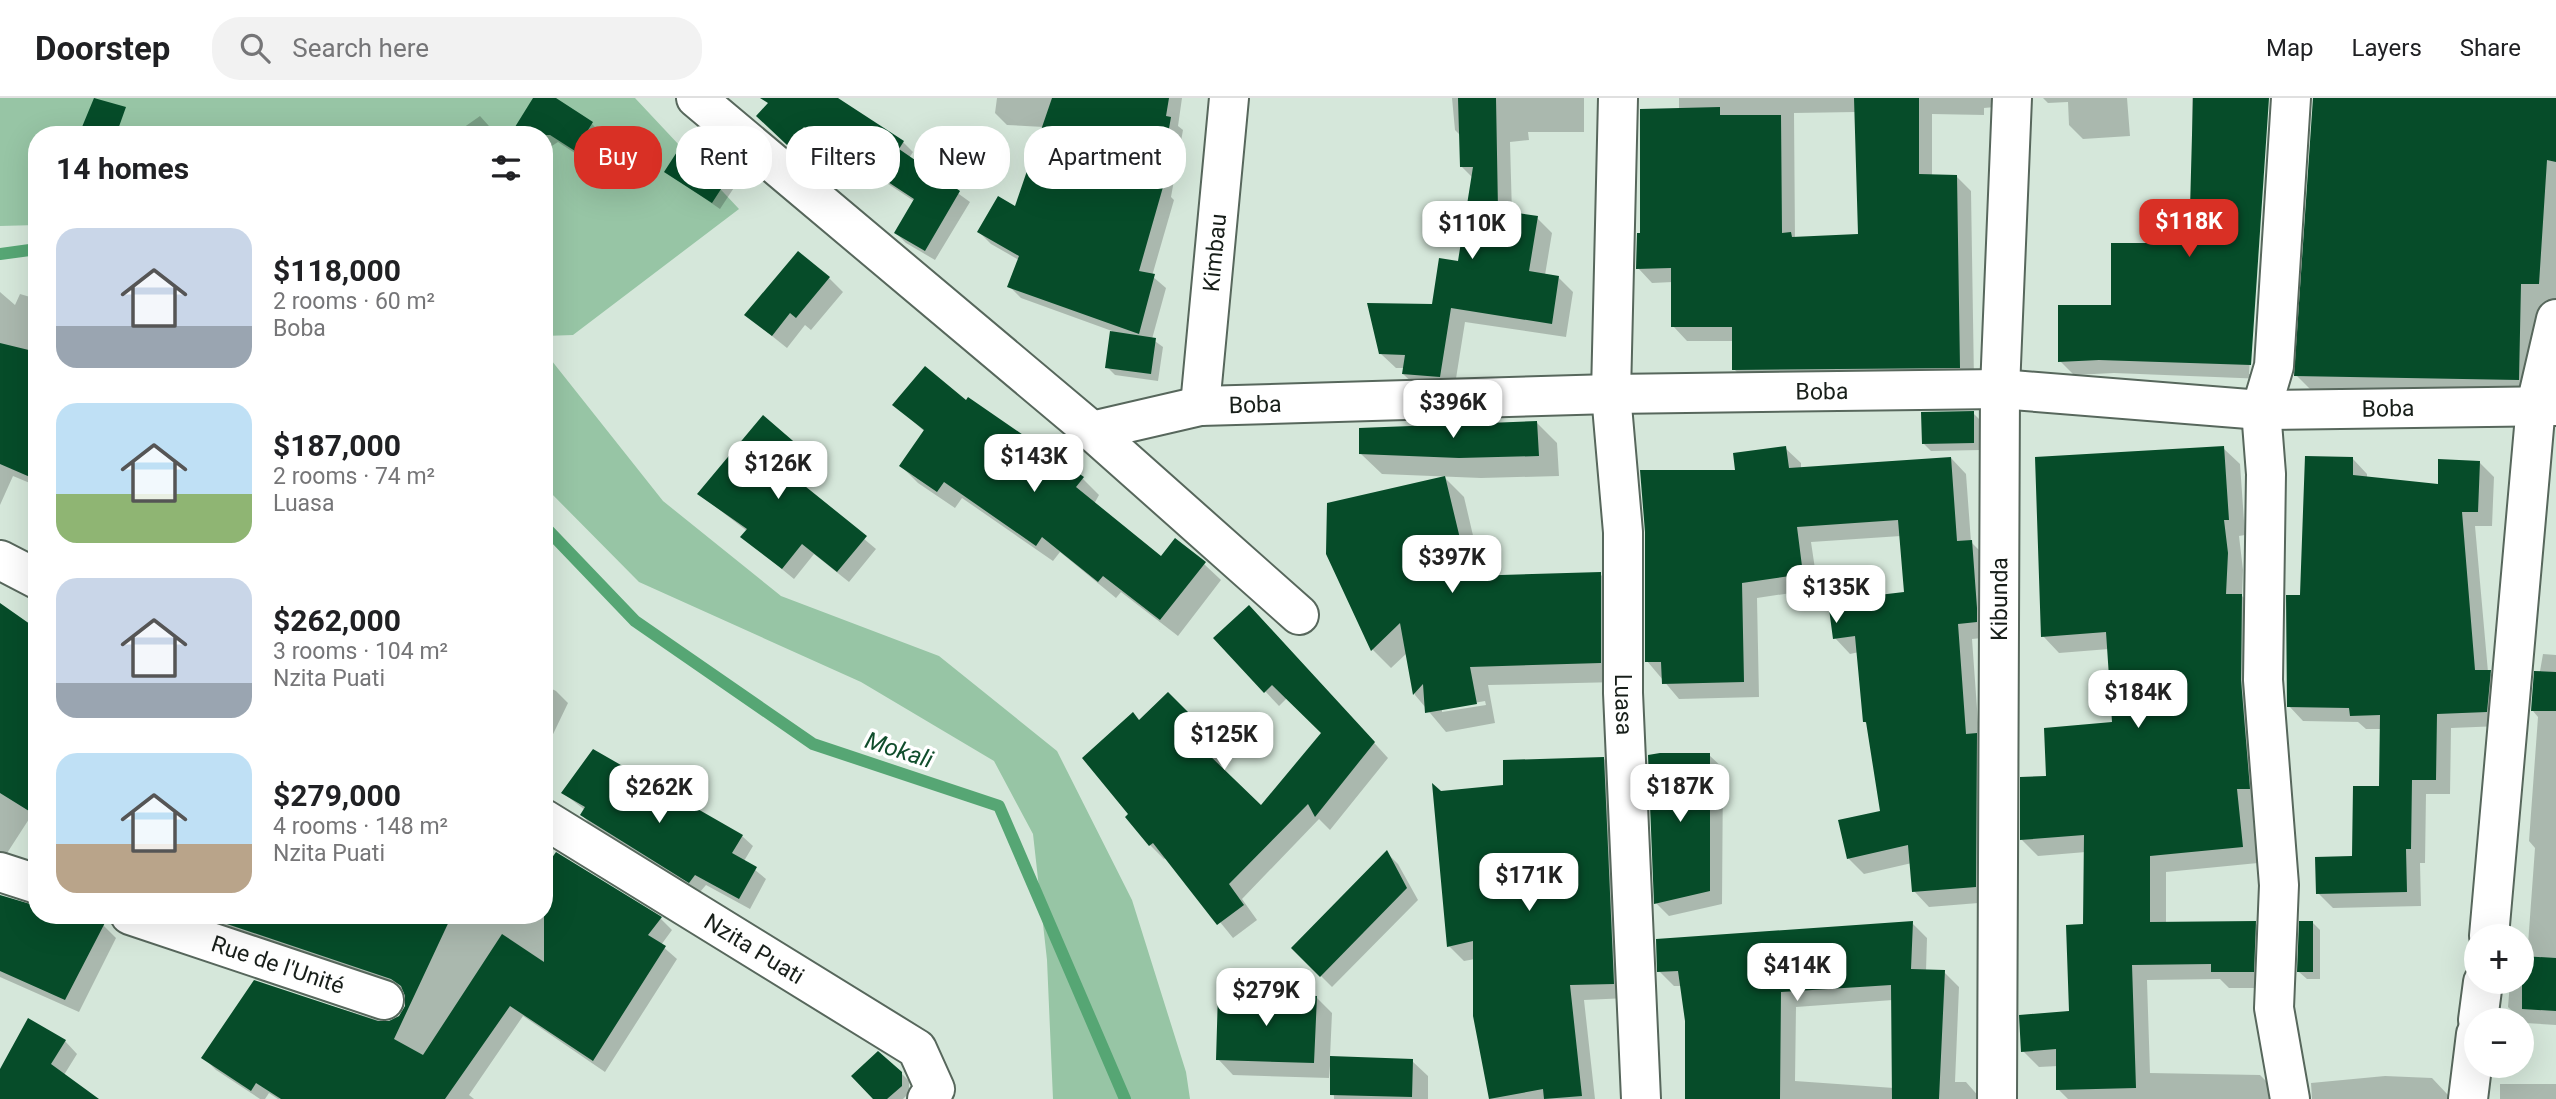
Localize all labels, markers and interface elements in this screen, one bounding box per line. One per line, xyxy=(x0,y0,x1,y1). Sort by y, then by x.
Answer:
search box xyxy=(212,17,702,80)
text: Doorstep xyxy=(35,29,170,68)
icon: search xyxy=(236,29,274,67)
text: Search here xyxy=(292,33,429,63)
text: Map xyxy=(2266,34,2314,62)
text: Layers xyxy=(2352,34,2422,62)
text: Share xyxy=(2460,34,2521,62)
chip: Buy xyxy=(574,126,662,189)
chip: Rent xyxy=(676,126,772,189)
chip: Filters xyxy=(786,126,900,189)
chip: New xyxy=(914,126,1010,189)
chip: Apartment xyxy=(1024,126,1186,189)
icon: filters xyxy=(487,149,525,187)
text: 14 homes xyxy=(56,151,189,186)
pin: $118K xyxy=(2140,200,2238,259)
pin: $110K xyxy=(1423,202,1521,261)
text: $118K xyxy=(2155,208,2223,235)
text: $110K xyxy=(1438,210,1506,237)
street label: Kimbau xyxy=(1198,212,1232,293)
text: $118,000 xyxy=(273,253,401,288)
icon: home xyxy=(112,256,196,340)
text: 2 rooms · 60 m² xyxy=(273,288,435,315)
text: Boba xyxy=(273,315,326,342)
street label: Boba xyxy=(1795,378,1849,406)
pin: $396K xyxy=(1404,380,1502,440)
text: $396K xyxy=(1419,389,1487,416)
street label: Boba xyxy=(1228,391,1282,419)
street label: Boba xyxy=(2361,395,2415,423)
text: $187,000 xyxy=(273,428,401,463)
icon: home xyxy=(112,431,196,515)
pin: $143K xyxy=(985,434,1083,494)
pin: $126K xyxy=(729,442,827,501)
text: $143K xyxy=(1000,443,1068,470)
text: $126K xyxy=(744,450,812,477)
text: 2 rooms · 74 m² xyxy=(273,463,435,490)
text: Luasa xyxy=(273,490,334,517)
pin: $397K xyxy=(1403,536,1501,595)
text: $397K xyxy=(1418,544,1486,571)
street label: Kibunda xyxy=(1986,557,2013,641)
pin: $135K xyxy=(1787,566,1885,625)
text: $135K xyxy=(1802,574,1870,601)
text: $262,000 xyxy=(273,603,401,638)
icon: home xyxy=(112,606,196,690)
text: 3 rooms · 104 m² xyxy=(273,638,448,665)
text: Nzita Puati xyxy=(273,665,385,692)
pin: $184K xyxy=(2089,670,2187,730)
street label: Luasa xyxy=(1609,674,1638,736)
text: $184K xyxy=(2104,679,2172,706)
pin: $125K xyxy=(1175,712,1273,772)
text: $125K xyxy=(1190,721,1258,748)
water label: Mokali xyxy=(862,726,937,774)
pin: $187K xyxy=(1631,764,1729,824)
pin: $262K xyxy=(610,766,708,825)
text: $187K xyxy=(1646,773,1714,800)
text: $262K xyxy=(625,774,693,801)
text: $279,000 xyxy=(273,778,401,813)
icon: home xyxy=(112,781,196,865)
text: 4 rooms · 148 m² xyxy=(273,813,448,840)
text: Nzita Puati xyxy=(273,840,385,867)
pin: $171K xyxy=(1480,854,1578,913)
text: $171K xyxy=(1495,862,1563,889)
street label: Nzita Puati xyxy=(699,908,809,990)
map controls xyxy=(2464,924,2534,1078)
button: + xyxy=(2464,924,2534,994)
street label: Rue de l'Unité xyxy=(208,930,348,1000)
pin: $414K xyxy=(1748,944,1846,1003)
text: $414K xyxy=(1763,952,1831,979)
pin: $279K xyxy=(1217,968,1315,1028)
text: $279K xyxy=(1232,977,1300,1004)
button: − xyxy=(2464,1008,2534,1078)

